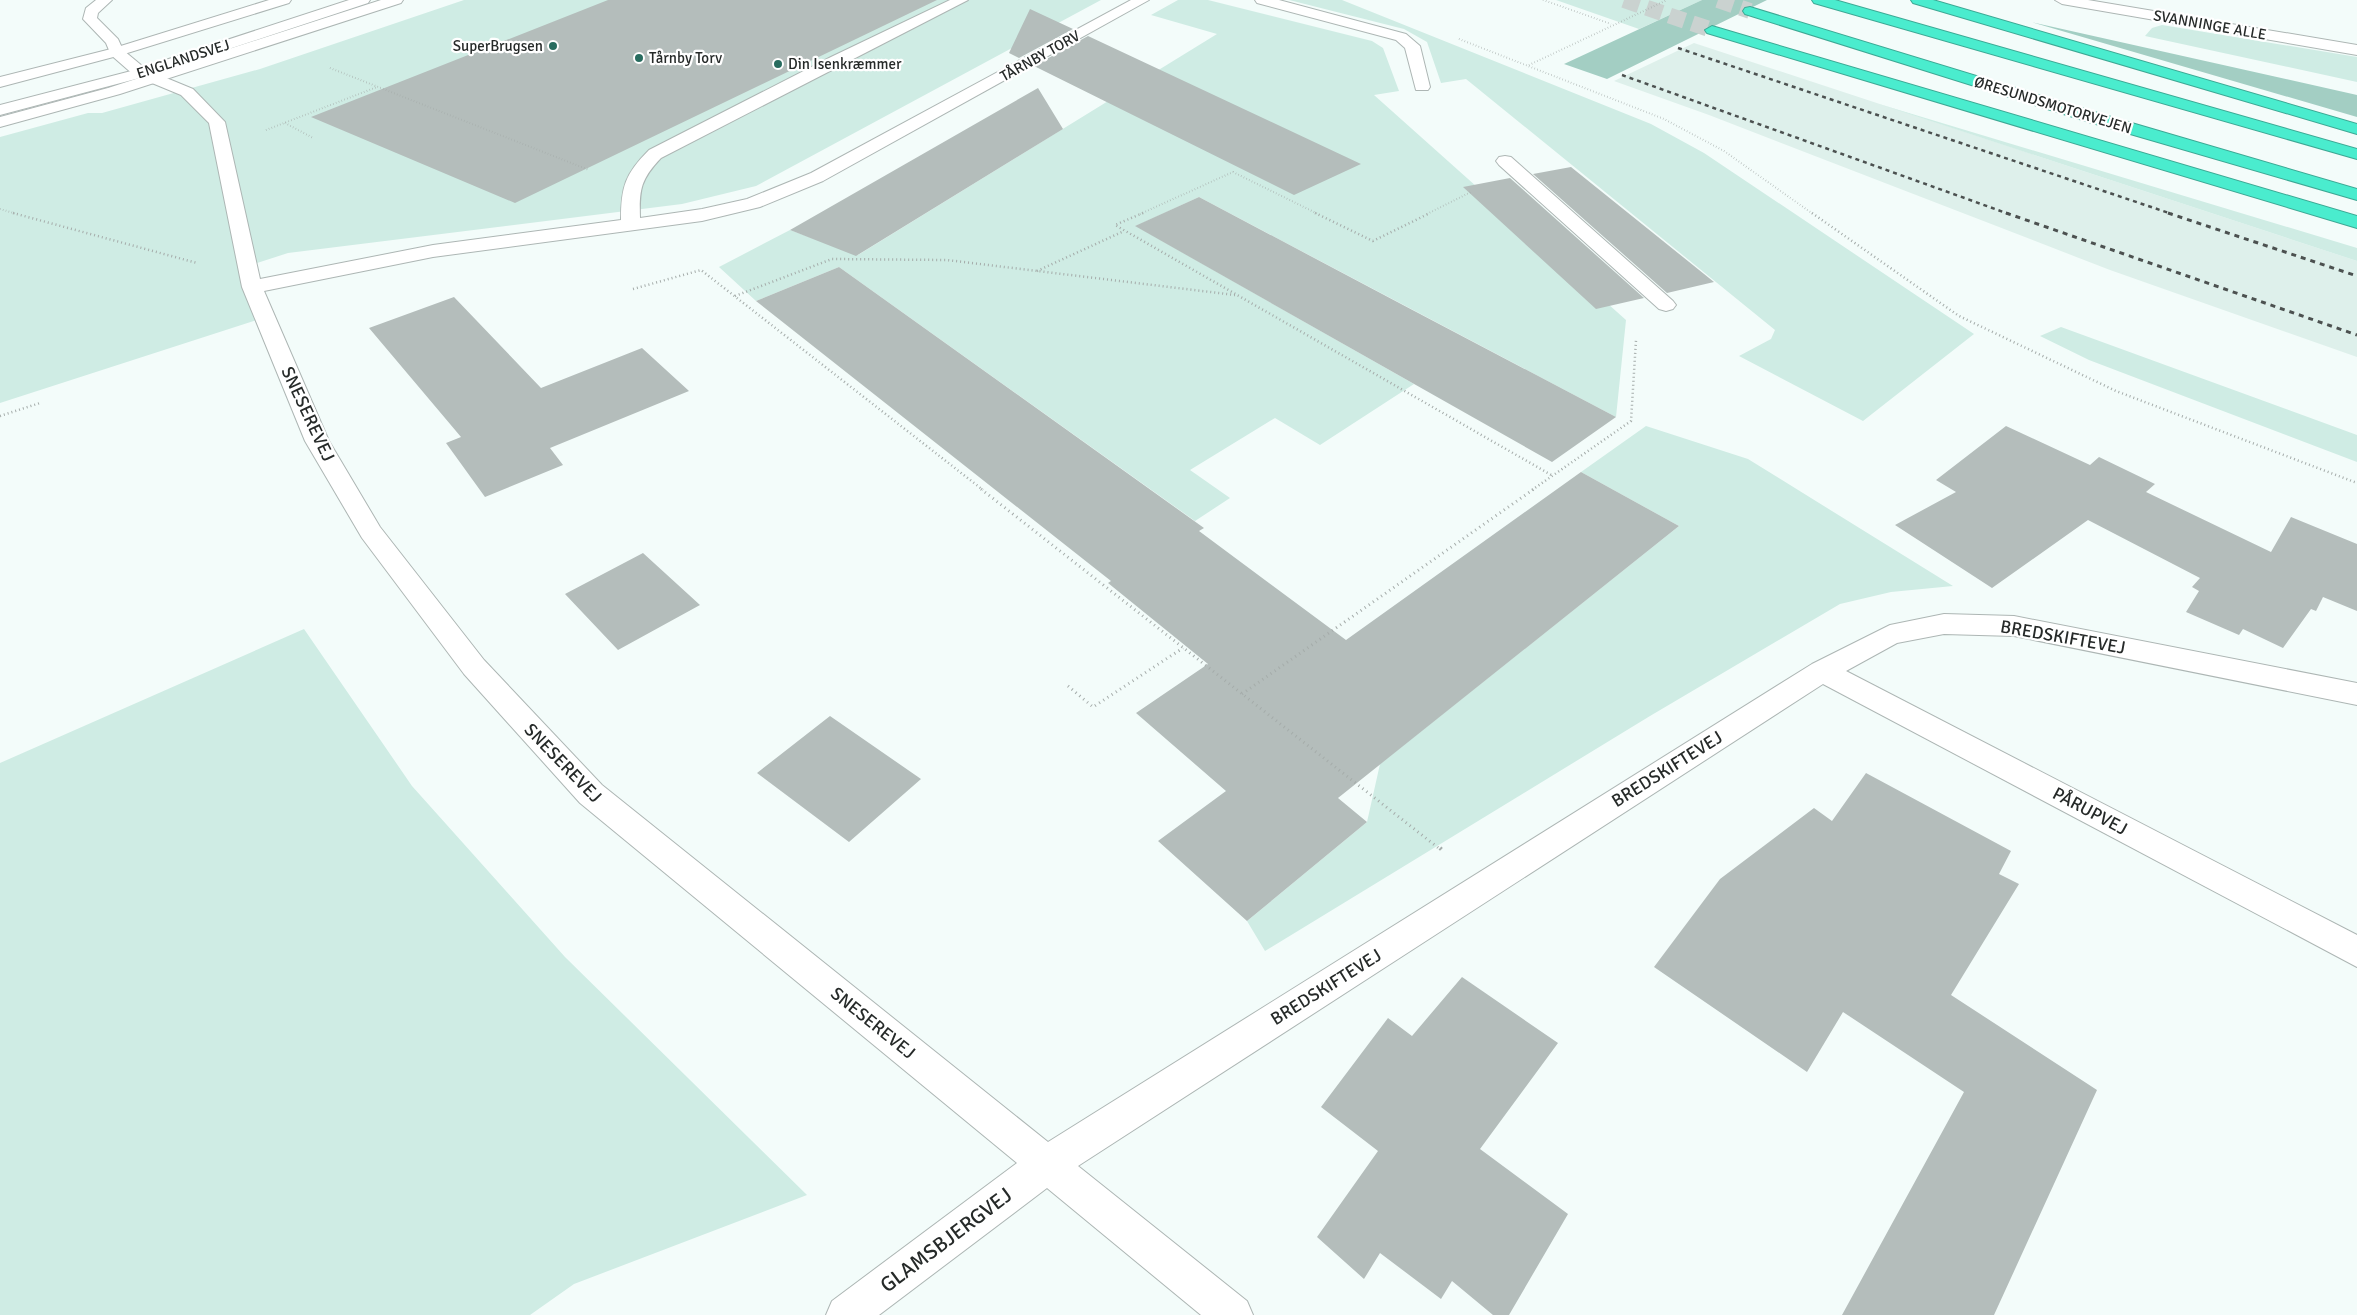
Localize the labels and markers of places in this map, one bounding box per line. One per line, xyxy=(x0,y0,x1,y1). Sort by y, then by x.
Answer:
place label: SuperBrugsen xyxy=(453,37,543,55)
marker: SuperBrugsen xyxy=(547,40,559,52)
place label: Tårnby Torv xyxy=(649,49,722,67)
marker: Tårnby Torv xyxy=(633,52,645,64)
place label: Din Isenkræmmer xyxy=(788,55,902,73)
marker: Din Isenkræmmer xyxy=(772,58,784,70)

